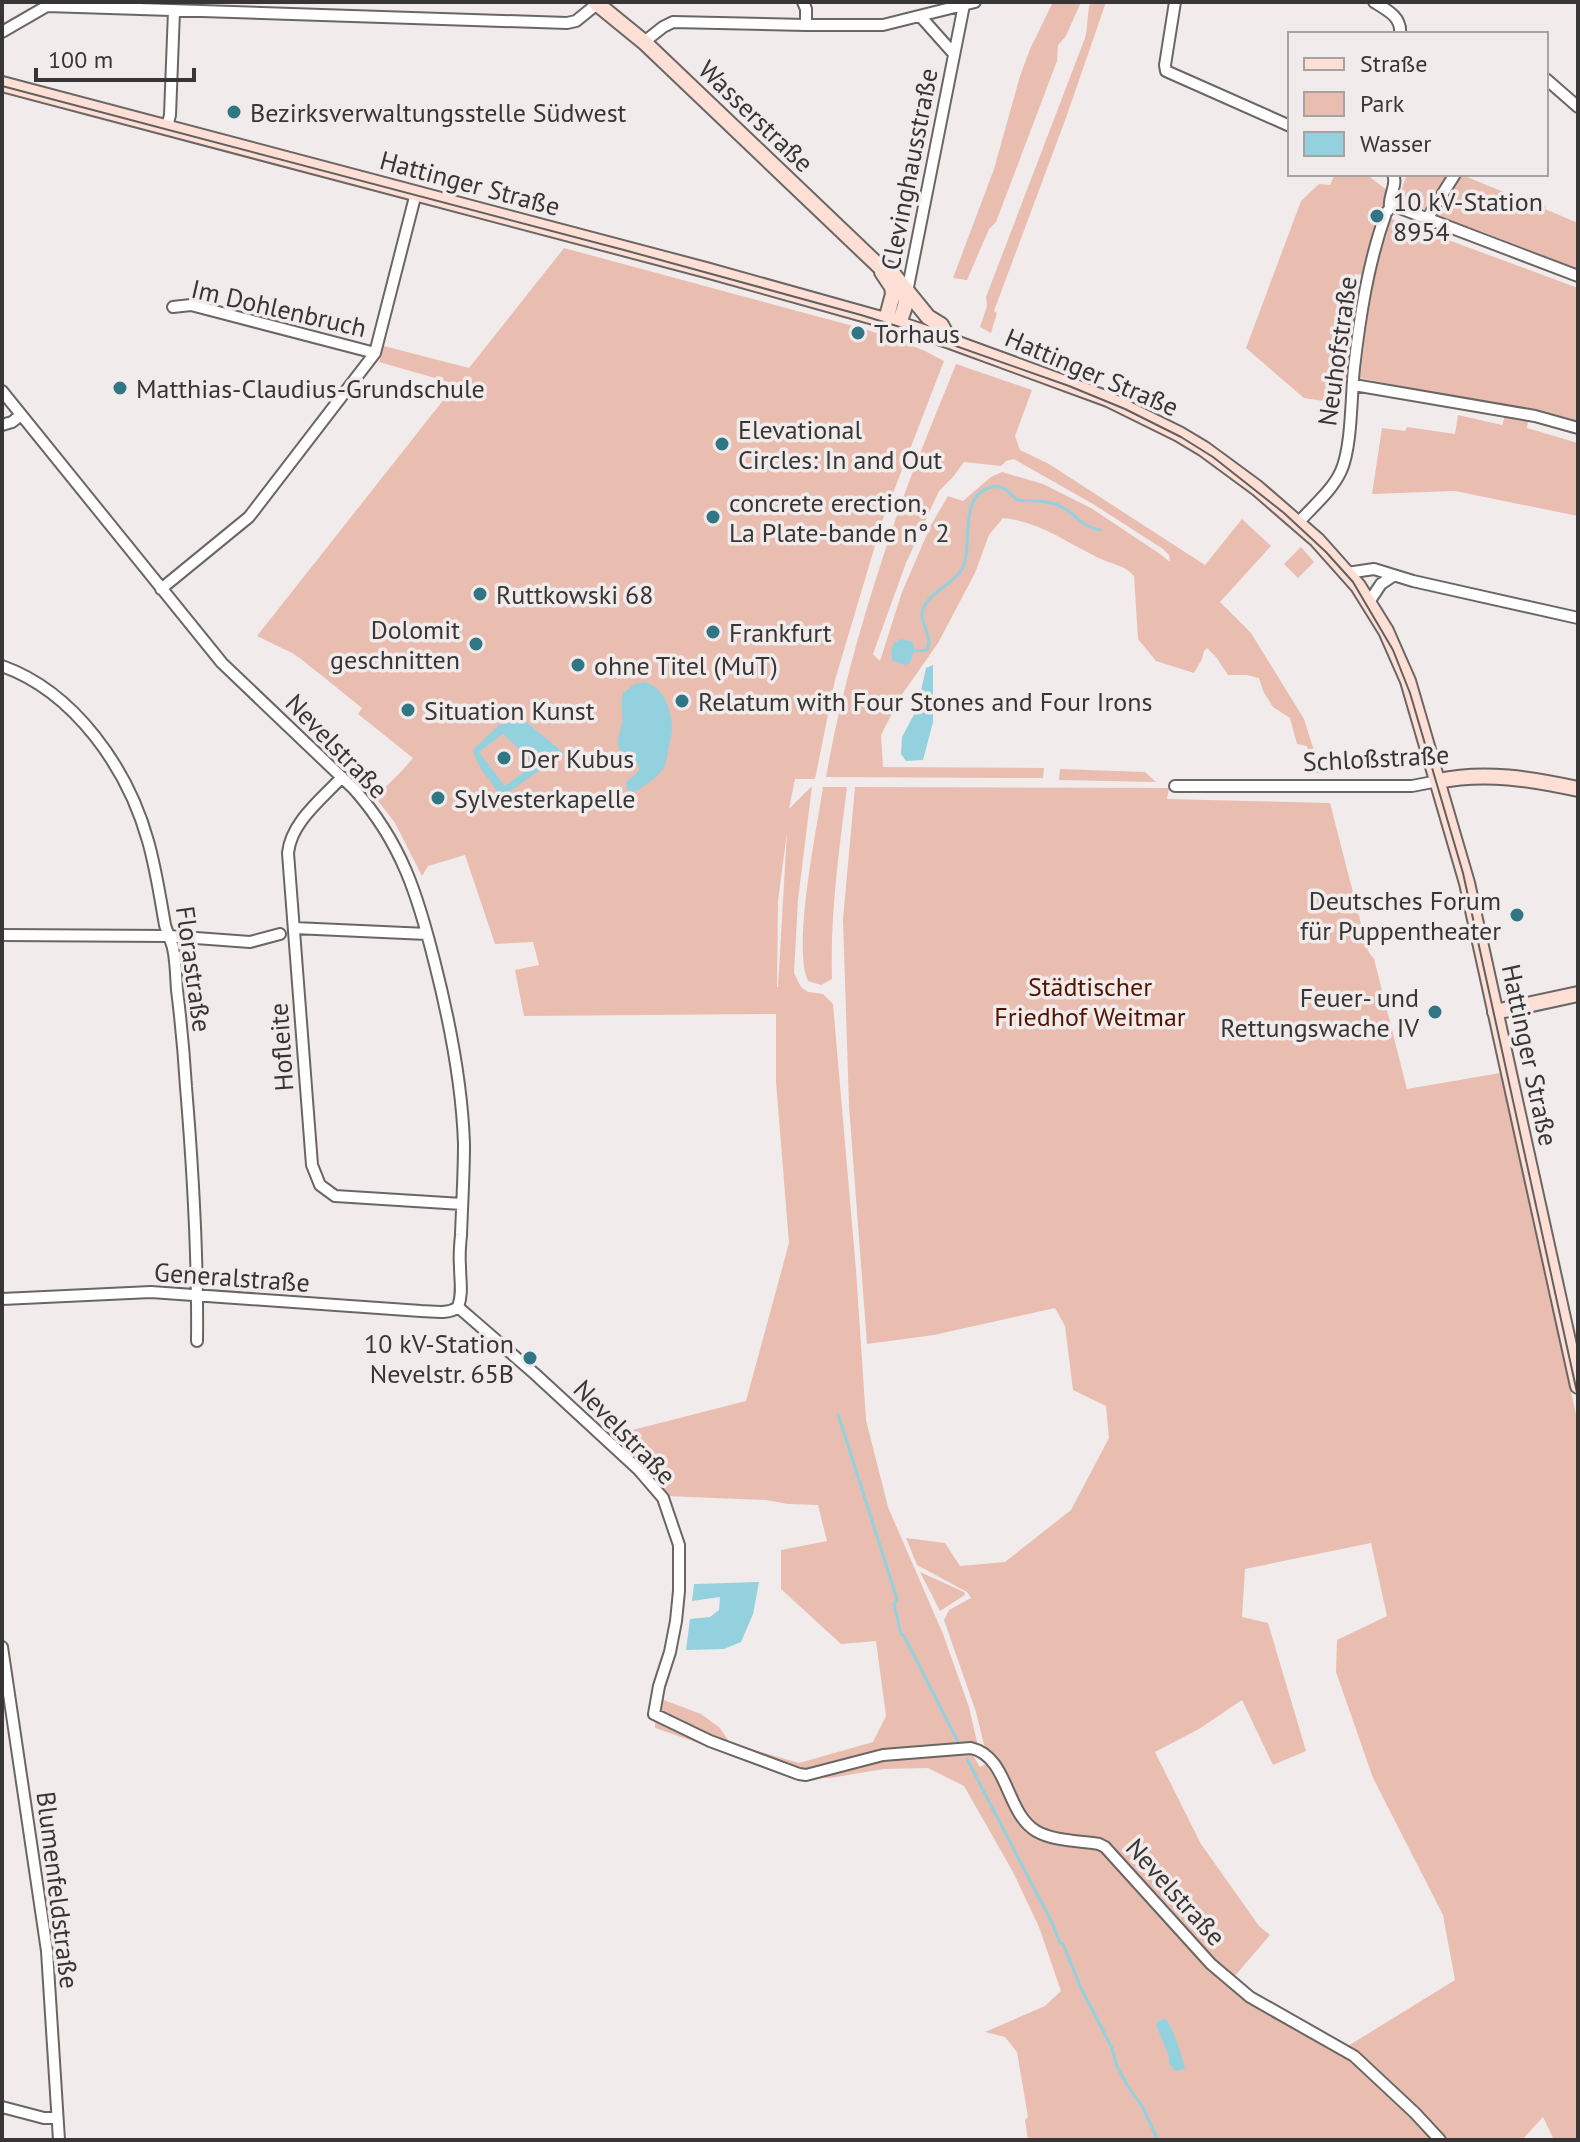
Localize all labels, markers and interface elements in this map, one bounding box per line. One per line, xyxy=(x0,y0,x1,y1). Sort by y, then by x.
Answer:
scale bar xyxy=(36,32,194,82)
legend xyxy=(1288,32,1548,176)
text: 100 m xyxy=(48,44,113,75)
text: Straße xyxy=(1360,48,1427,79)
street label: Wasserstraße xyxy=(692,53,820,179)
street label: Clevinghausstraße xyxy=(873,65,945,273)
text: Park xyxy=(1360,88,1405,119)
place label: Bezirksverwaltungsstelle Südwest xyxy=(250,96,627,129)
marker: Bezirksverwaltungsstelle Südwest xyxy=(225,103,243,121)
text: Wasser xyxy=(1360,128,1431,159)
street label: Hattinger Straße xyxy=(376,143,564,223)
place label: 10 kV-Station 8954 xyxy=(1393,185,1543,248)
marker: 10 kV-Station 8954 xyxy=(1368,207,1386,225)
street label: Im Dohlenbruch xyxy=(188,272,370,344)
street label: Neuhofstraße xyxy=(1310,274,1364,428)
place label: Torhaus xyxy=(874,317,960,350)
street label: Hattinger Straße xyxy=(1000,321,1184,423)
marker: Torhaus xyxy=(849,324,867,342)
place label: Matthias-Claudius-Grundschule xyxy=(136,372,485,405)
marker: Matthias-Claudius-Grundschule xyxy=(111,379,129,397)
place label: Elevational Circles: In and Out xyxy=(738,413,942,476)
marker: Elevational Circles: In and Out xyxy=(713,435,731,453)
place label: concrete erection, La Plate-bande n° 2 xyxy=(729,486,950,549)
marker: concrete erection, La Plate-bande n° 2 xyxy=(704,508,722,526)
place label: Ruttkowski 68 xyxy=(496,578,653,611)
marker: Ruttkowski 68 xyxy=(471,585,489,603)
place label: Dolomit geschnitten xyxy=(330,613,460,676)
place label: Frankfurt xyxy=(729,616,832,649)
marker: Frankfurt xyxy=(704,623,722,641)
marker: Dolomit geschnitten xyxy=(467,635,485,653)
place label: ohne Titel (MuT) xyxy=(594,649,778,682)
marker: ohne Titel (MuT) xyxy=(569,656,587,674)
place label: Relatum with Four Stones and Four Irons xyxy=(698,685,1152,718)
street label: Nevelstraße xyxy=(279,687,395,805)
marker: Relatum with Four Stones and Four Irons xyxy=(673,692,691,710)
place label: Situation Kunst xyxy=(424,694,595,727)
marker: Situation Kunst xyxy=(399,701,417,719)
street label: Schloßstraße xyxy=(1302,738,1450,778)
place label: Der Kubus xyxy=(520,742,634,775)
marker: Der Kubus xyxy=(495,749,513,767)
place label: Sylvesterkapelle xyxy=(454,782,636,815)
marker: Sylvesterkapelle xyxy=(429,789,447,807)
place label: Deutsches Forum für Puppentheater xyxy=(1300,884,1501,947)
street label: Florastraße xyxy=(169,904,219,1034)
marker: Deutsches Forum für Puppentheater xyxy=(1508,906,1526,924)
street label: Hattinger Straße xyxy=(1495,961,1565,1149)
park label: Städtischer Friedhof Weitmar xyxy=(994,970,1186,1033)
place label: Feuer- und Rettungswache IV xyxy=(1220,981,1419,1044)
street label: Hofleite xyxy=(261,1002,301,1092)
marker: Feuer- und Rettungswache IV xyxy=(1426,1003,1444,1021)
street label: Generalstraße xyxy=(153,1255,311,1299)
place label: 10 kV-Station Nevelstr. 65B xyxy=(364,1327,514,1390)
marker: 10 kV-Station Nevelstr. 65B xyxy=(521,1349,539,1367)
street label: Nevelstraße xyxy=(567,1373,683,1491)
street label: Blumenfeldstraße xyxy=(30,1790,86,1990)
street label: Nevelstraße xyxy=(1119,1831,1233,1953)

